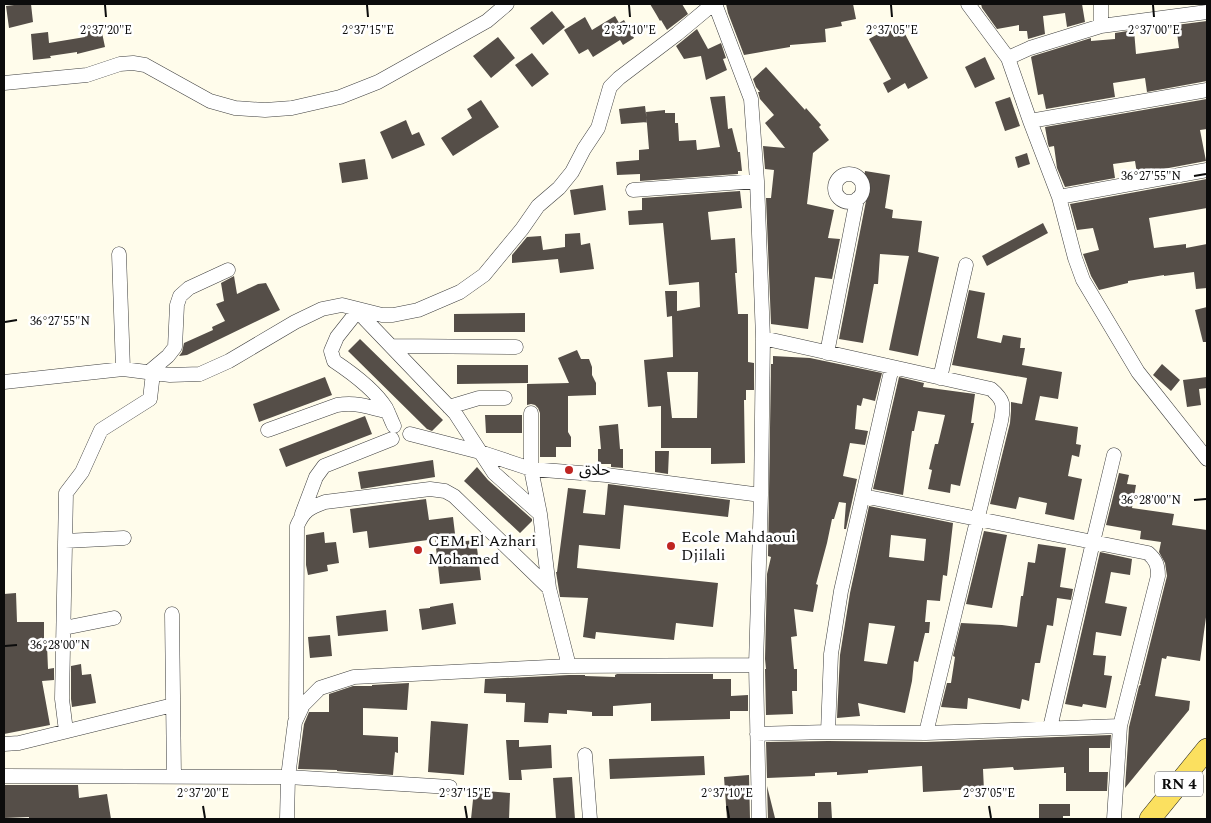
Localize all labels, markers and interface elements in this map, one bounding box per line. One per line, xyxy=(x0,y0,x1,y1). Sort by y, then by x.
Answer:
text: 2°37'20"E xyxy=(80,21,132,40)
text: 2°37'15"E xyxy=(342,21,394,40)
text: 2°37'10"E xyxy=(604,21,656,40)
text: 2°37'05"E xyxy=(866,21,918,40)
text: 2°37'00"E xyxy=(1128,21,1180,40)
text: 36°27'55"N xyxy=(1121,167,1181,186)
text: 36°27'55"N xyxy=(30,312,90,331)
place label: حلاق xyxy=(579,458,610,482)
marker: حلاق xyxy=(563,464,575,476)
text: 36°28'00"N xyxy=(1121,491,1181,510)
place label: Ecole Mahdaoui Djilali xyxy=(681,525,796,567)
place label: CEM El Azhari Mohamed xyxy=(428,529,536,571)
marker: Ecole Mahdaoui Djilali xyxy=(665,540,677,552)
marker: CEM El Azhari Mohamed xyxy=(412,544,424,556)
text: 36°28'00"N xyxy=(30,636,90,655)
road number: RN 4 xyxy=(1155,772,1203,796)
text: 2°37'20"E xyxy=(177,784,229,803)
text: 2°37'15"E xyxy=(439,784,491,803)
text: 2°37'10"E xyxy=(701,784,753,803)
text: 2°37'05"E xyxy=(963,784,1015,803)

